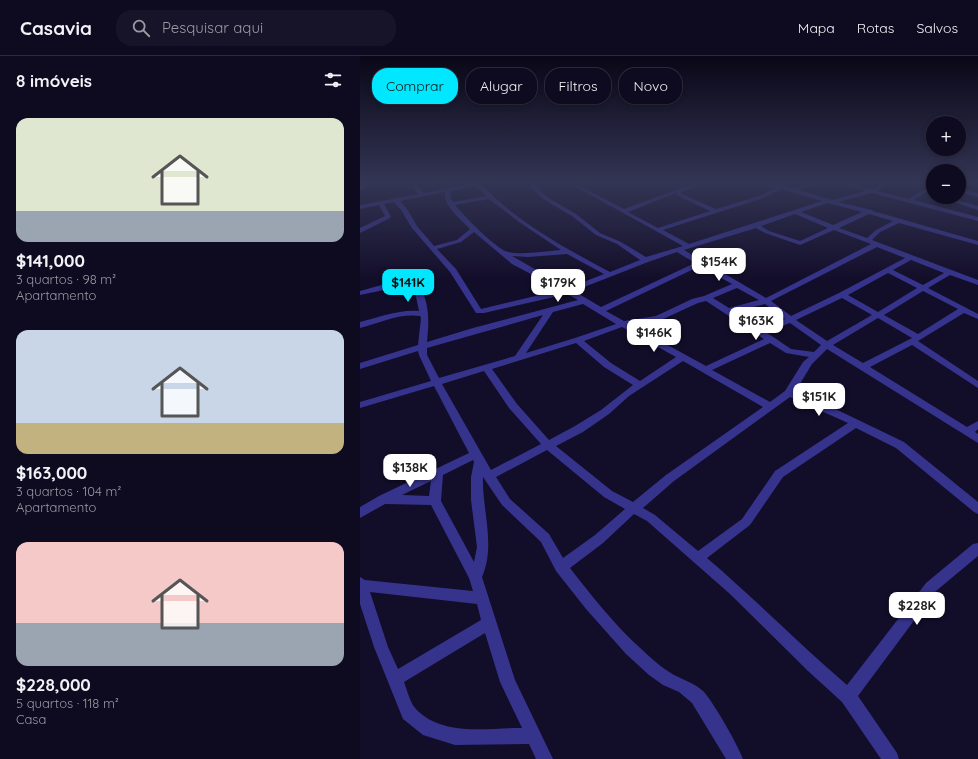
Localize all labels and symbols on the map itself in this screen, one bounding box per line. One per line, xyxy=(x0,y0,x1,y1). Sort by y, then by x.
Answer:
pin: $154K xyxy=(691,248,747,282)
pin: $141K xyxy=(380,269,436,303)
pin: $179K xyxy=(530,269,586,303)
pin: $163K xyxy=(728,307,784,341)
pin: $146K xyxy=(626,319,682,353)
pin: $151K xyxy=(791,383,847,417)
pin: $138K xyxy=(382,454,438,488)
pin: $228K xyxy=(889,592,945,626)

